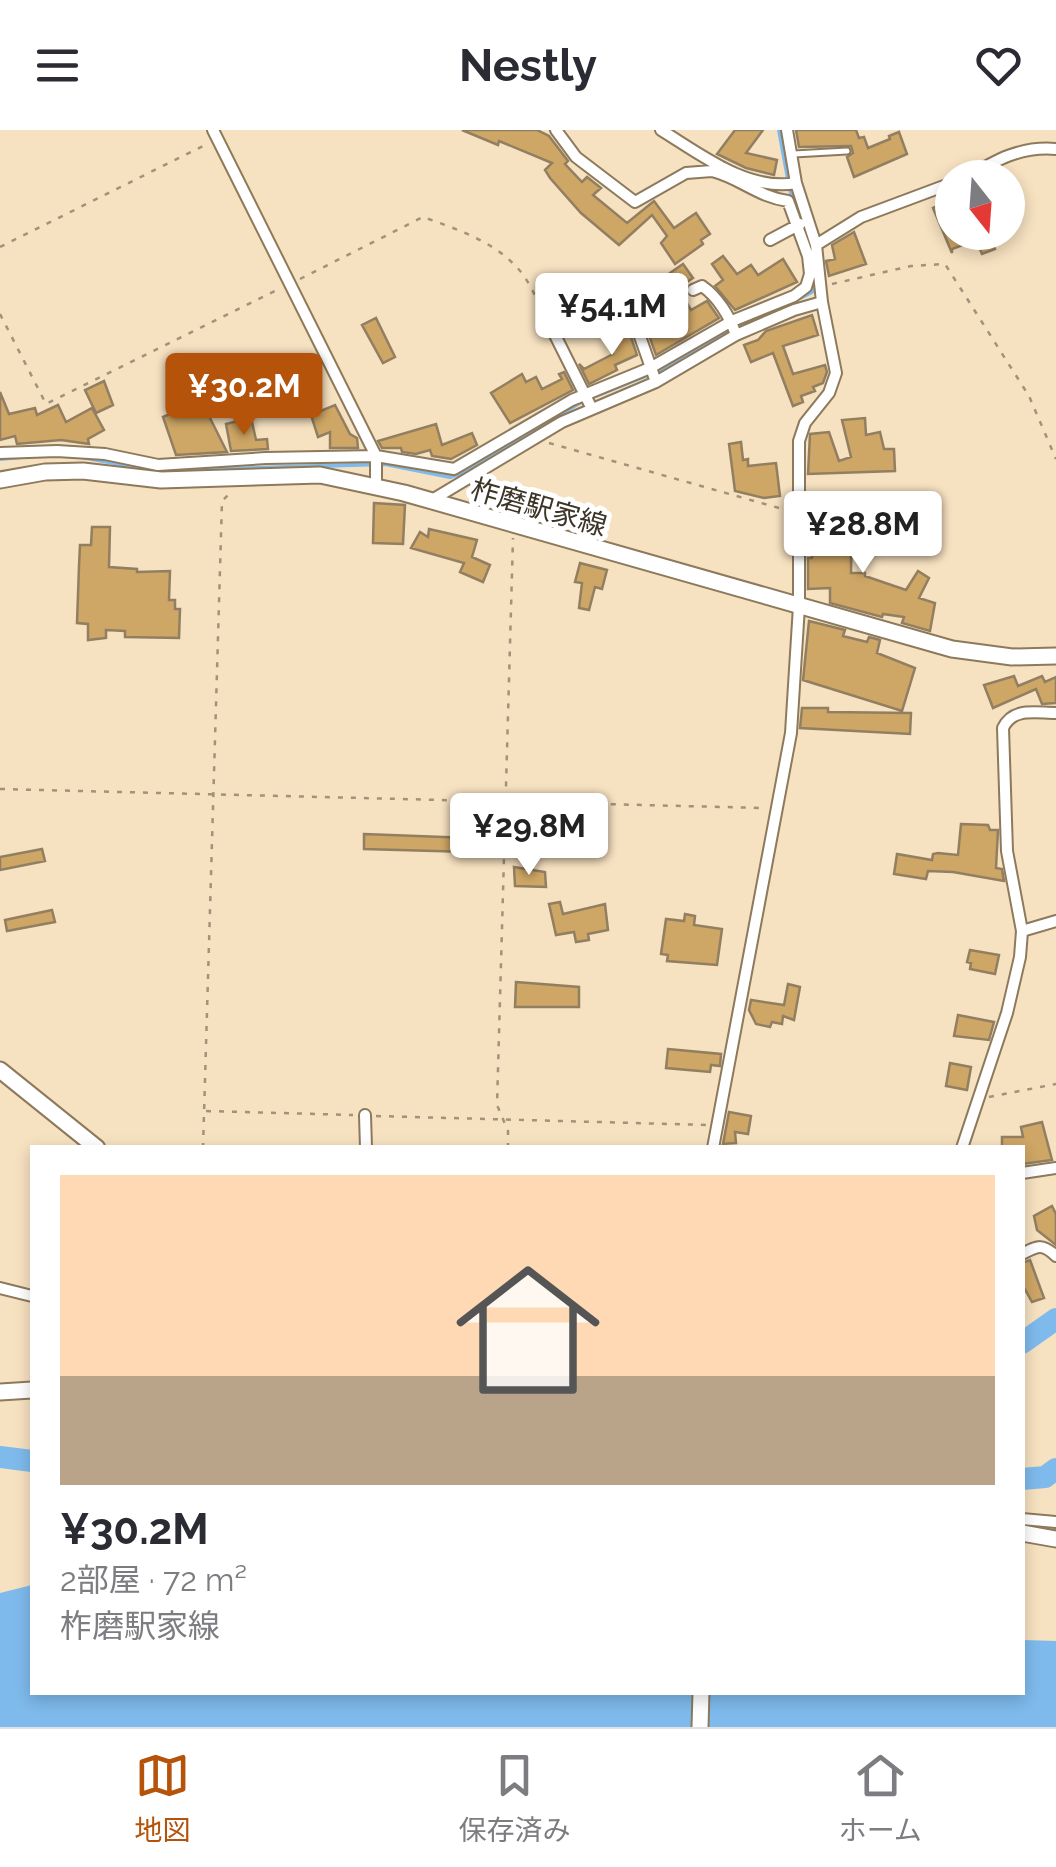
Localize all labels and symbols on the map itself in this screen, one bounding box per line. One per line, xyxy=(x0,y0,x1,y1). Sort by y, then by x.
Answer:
north arrow xyxy=(935,160,1025,250)
pin: ¥54.1M xyxy=(531,273,693,358)
pin: ¥30.2M xyxy=(163,353,325,438)
street label: 柞磨駅家線 xyxy=(467,472,611,543)
pin: ¥28.8M xyxy=(782,491,944,576)
pin: ¥29.8M xyxy=(448,793,610,878)

